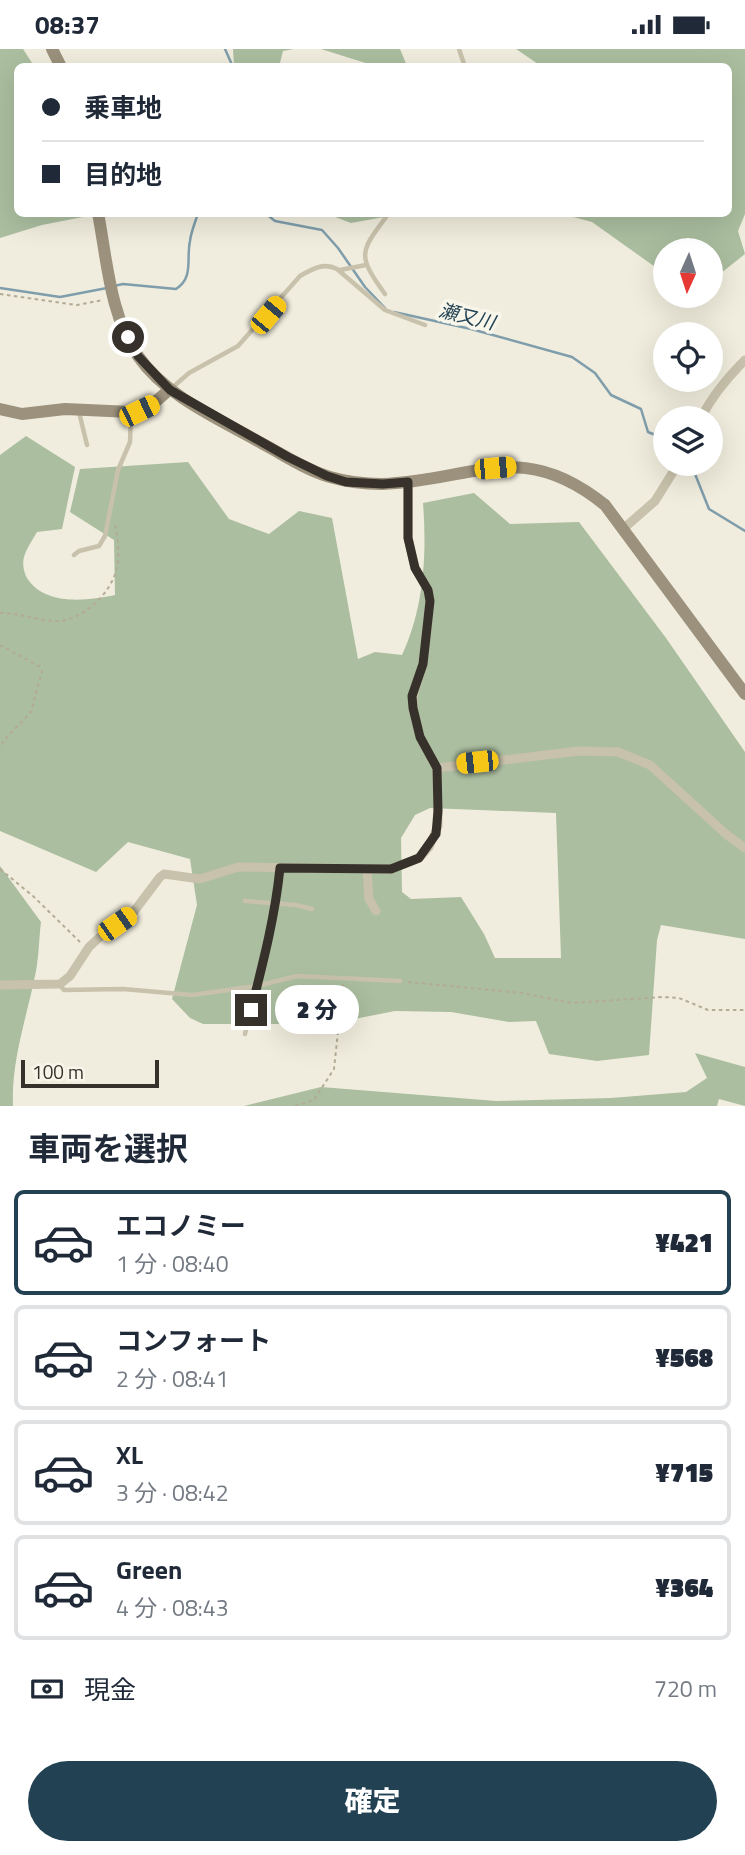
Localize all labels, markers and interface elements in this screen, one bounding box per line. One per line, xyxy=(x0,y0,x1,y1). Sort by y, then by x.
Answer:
text: 08:37 xyxy=(35,5,100,44)
text: 乗車地 xyxy=(84,88,162,127)
text: 目的地 xyxy=(84,155,162,194)
north arrow xyxy=(653,238,723,308)
map controls xyxy=(653,238,723,476)
car xyxy=(247,292,290,338)
water label: 瀬又川 xyxy=(436,295,500,337)
route start xyxy=(112,321,144,353)
button: locate xyxy=(653,322,723,392)
car xyxy=(116,392,163,430)
button: layers xyxy=(653,406,723,476)
car xyxy=(474,456,517,480)
car xyxy=(456,749,499,775)
car xyxy=(94,903,141,945)
callout: 2 分 xyxy=(276,985,360,1035)
text: 2 分 xyxy=(297,992,337,1027)
route end xyxy=(235,994,267,1026)
scale bar xyxy=(21,1057,159,1089)
text: 100 m xyxy=(32,1057,84,1086)
text: 車両を選択 xyxy=(28,1124,188,1172)
text: エコノミー xyxy=(116,1206,246,1245)
icon: car xyxy=(32,1211,95,1274)
text: ¥421 xyxy=(655,1223,713,1262)
text: 1 分 · 08:40 xyxy=(116,1246,229,1281)
text: コンフォート xyxy=(116,1321,271,1360)
icon: car xyxy=(32,1326,95,1389)
text: ¥568 xyxy=(655,1338,713,1377)
text: 2 分 · 08:41 xyxy=(116,1361,229,1396)
text: XL xyxy=(116,1435,143,1474)
icon: car xyxy=(32,1441,95,1504)
text: ¥715 xyxy=(655,1453,713,1492)
text: 3 分 · 08:42 xyxy=(116,1475,229,1510)
text: Green xyxy=(116,1550,182,1589)
icon: car xyxy=(32,1556,95,1619)
text: ¥364 xyxy=(655,1568,713,1607)
text: 4 分 · 08:43 xyxy=(116,1590,229,1625)
icon: cash xyxy=(28,1670,66,1708)
text: 現金 xyxy=(84,1670,136,1709)
text: 720 m xyxy=(654,1671,717,1706)
button: 確定 xyxy=(28,1761,717,1841)

